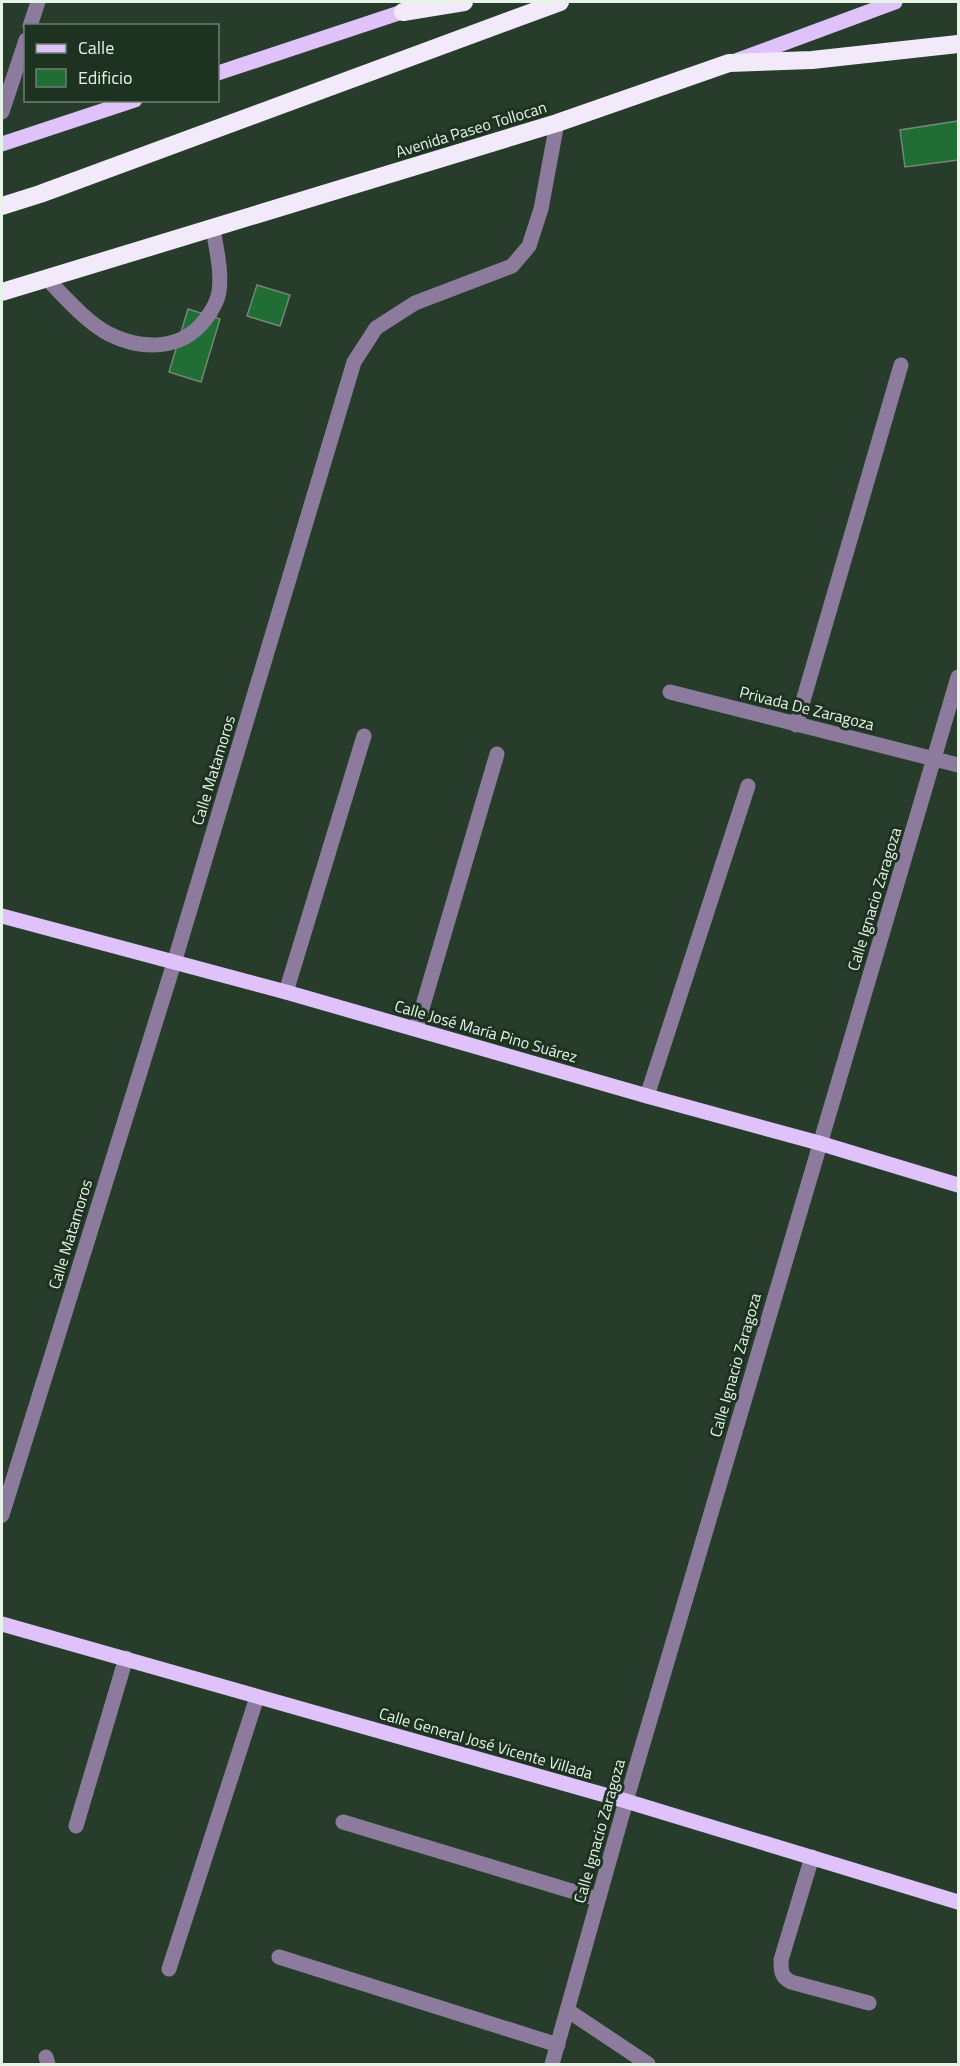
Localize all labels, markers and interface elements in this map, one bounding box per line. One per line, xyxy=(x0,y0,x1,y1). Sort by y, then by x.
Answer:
legend xyxy=(24,24,219,102)
text: Calle xyxy=(78,34,114,61)
text: Edificio xyxy=(78,64,132,91)
street label: Avenida Paseo Tollocan xyxy=(393,95,549,163)
street label: Privada De Zaragoza xyxy=(737,680,877,736)
street label: Calle Matamoros xyxy=(185,712,241,828)
street label: Calle Ignacio Zaragoza xyxy=(841,824,907,974)
street label: Calle José María Pino Suárez xyxy=(392,993,580,1069)
street label: Calle Matamoros xyxy=(42,1176,98,1292)
street label: Calle Ignacio Zaragoza xyxy=(703,1290,767,1440)
street label: Calle General José Vicente Villada xyxy=(376,1701,596,1785)
street label: Calle Ignacio Zaragoza xyxy=(567,1756,631,1906)

